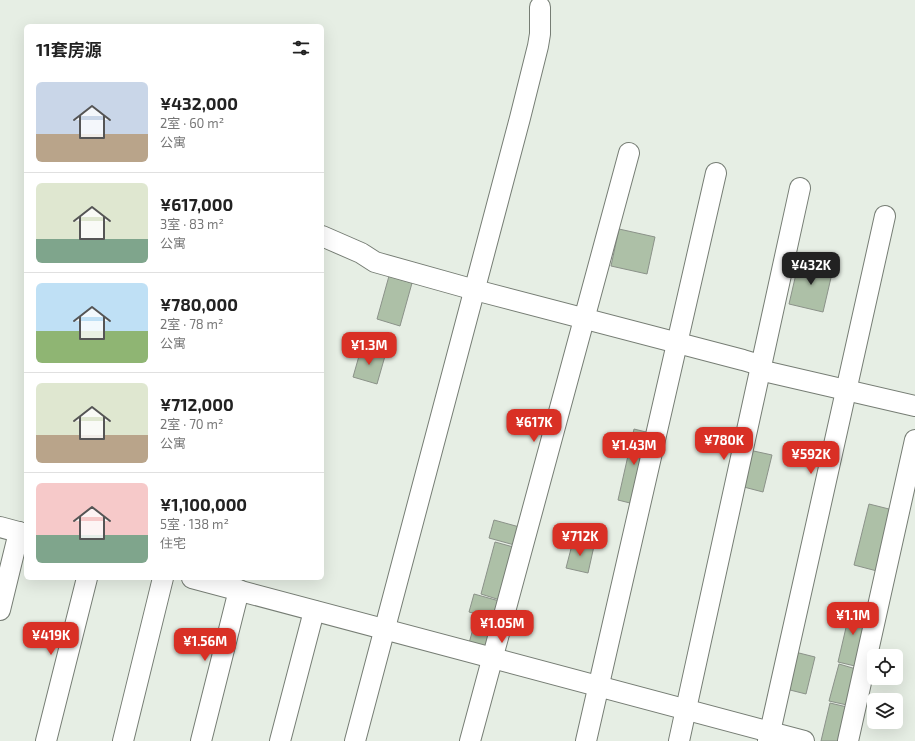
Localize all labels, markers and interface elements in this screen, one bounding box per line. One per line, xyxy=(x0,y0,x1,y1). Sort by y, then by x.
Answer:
icon: filters xyxy=(290,37,312,59)
text: 11套房源 xyxy=(36,39,102,59)
text: ¥432,000 xyxy=(160,93,238,113)
icon: home xyxy=(68,98,116,146)
text: 2室 · 60 m² xyxy=(160,115,224,131)
text: 公寓 xyxy=(160,134,186,150)
text: ¥617,000 xyxy=(160,194,233,214)
icon: home xyxy=(68,199,116,247)
text: 3室 · 83 m² xyxy=(160,216,224,232)
text: 公寓 xyxy=(160,235,186,251)
pin: ¥432K xyxy=(783,252,839,286)
text: ¥432K xyxy=(791,257,831,273)
text: ¥780,000 xyxy=(160,294,238,314)
icon: home xyxy=(68,299,116,347)
text: 2室 · 78 m² xyxy=(160,316,223,332)
pin: ¥1.3M xyxy=(341,332,397,366)
text: 公寓 xyxy=(160,335,186,351)
text: ¥1.3M xyxy=(351,337,387,353)
text: ¥712,000 xyxy=(160,394,234,414)
icon: home xyxy=(68,399,116,447)
pin: ¥617K xyxy=(506,409,562,443)
text: ¥617K xyxy=(515,414,553,430)
text: 2室 · 70 m² xyxy=(160,416,223,432)
pin: ¥780K xyxy=(696,427,752,461)
pin: ¥1.43M xyxy=(601,432,667,466)
text: ¥780K xyxy=(704,432,744,448)
text: 公寓 xyxy=(160,435,186,451)
text: ¥1.43M xyxy=(612,437,656,453)
pin: ¥592K xyxy=(783,441,839,475)
text: ¥592K xyxy=(791,446,831,462)
text: ¥1,100,000 xyxy=(160,494,247,514)
icon: home xyxy=(68,499,116,547)
text: 5室 · 138 m² xyxy=(160,516,229,532)
pin: ¥712K xyxy=(552,523,608,557)
text: ¥712K xyxy=(562,528,598,544)
text: 住宅 xyxy=(160,535,186,551)
pin: ¥1.1M xyxy=(825,602,881,636)
text: ¥1.1M xyxy=(836,607,870,623)
pin: ¥1.05M xyxy=(469,610,535,644)
text: ¥1.05M xyxy=(480,615,524,631)
pin: ¥419K xyxy=(23,622,79,656)
text: ¥419K xyxy=(32,627,70,643)
pin: ¥1.56M xyxy=(172,628,238,662)
text: ¥1.56M xyxy=(183,633,227,649)
map controls xyxy=(867,649,903,729)
button: locate xyxy=(867,649,903,685)
button: layers xyxy=(867,693,903,729)

